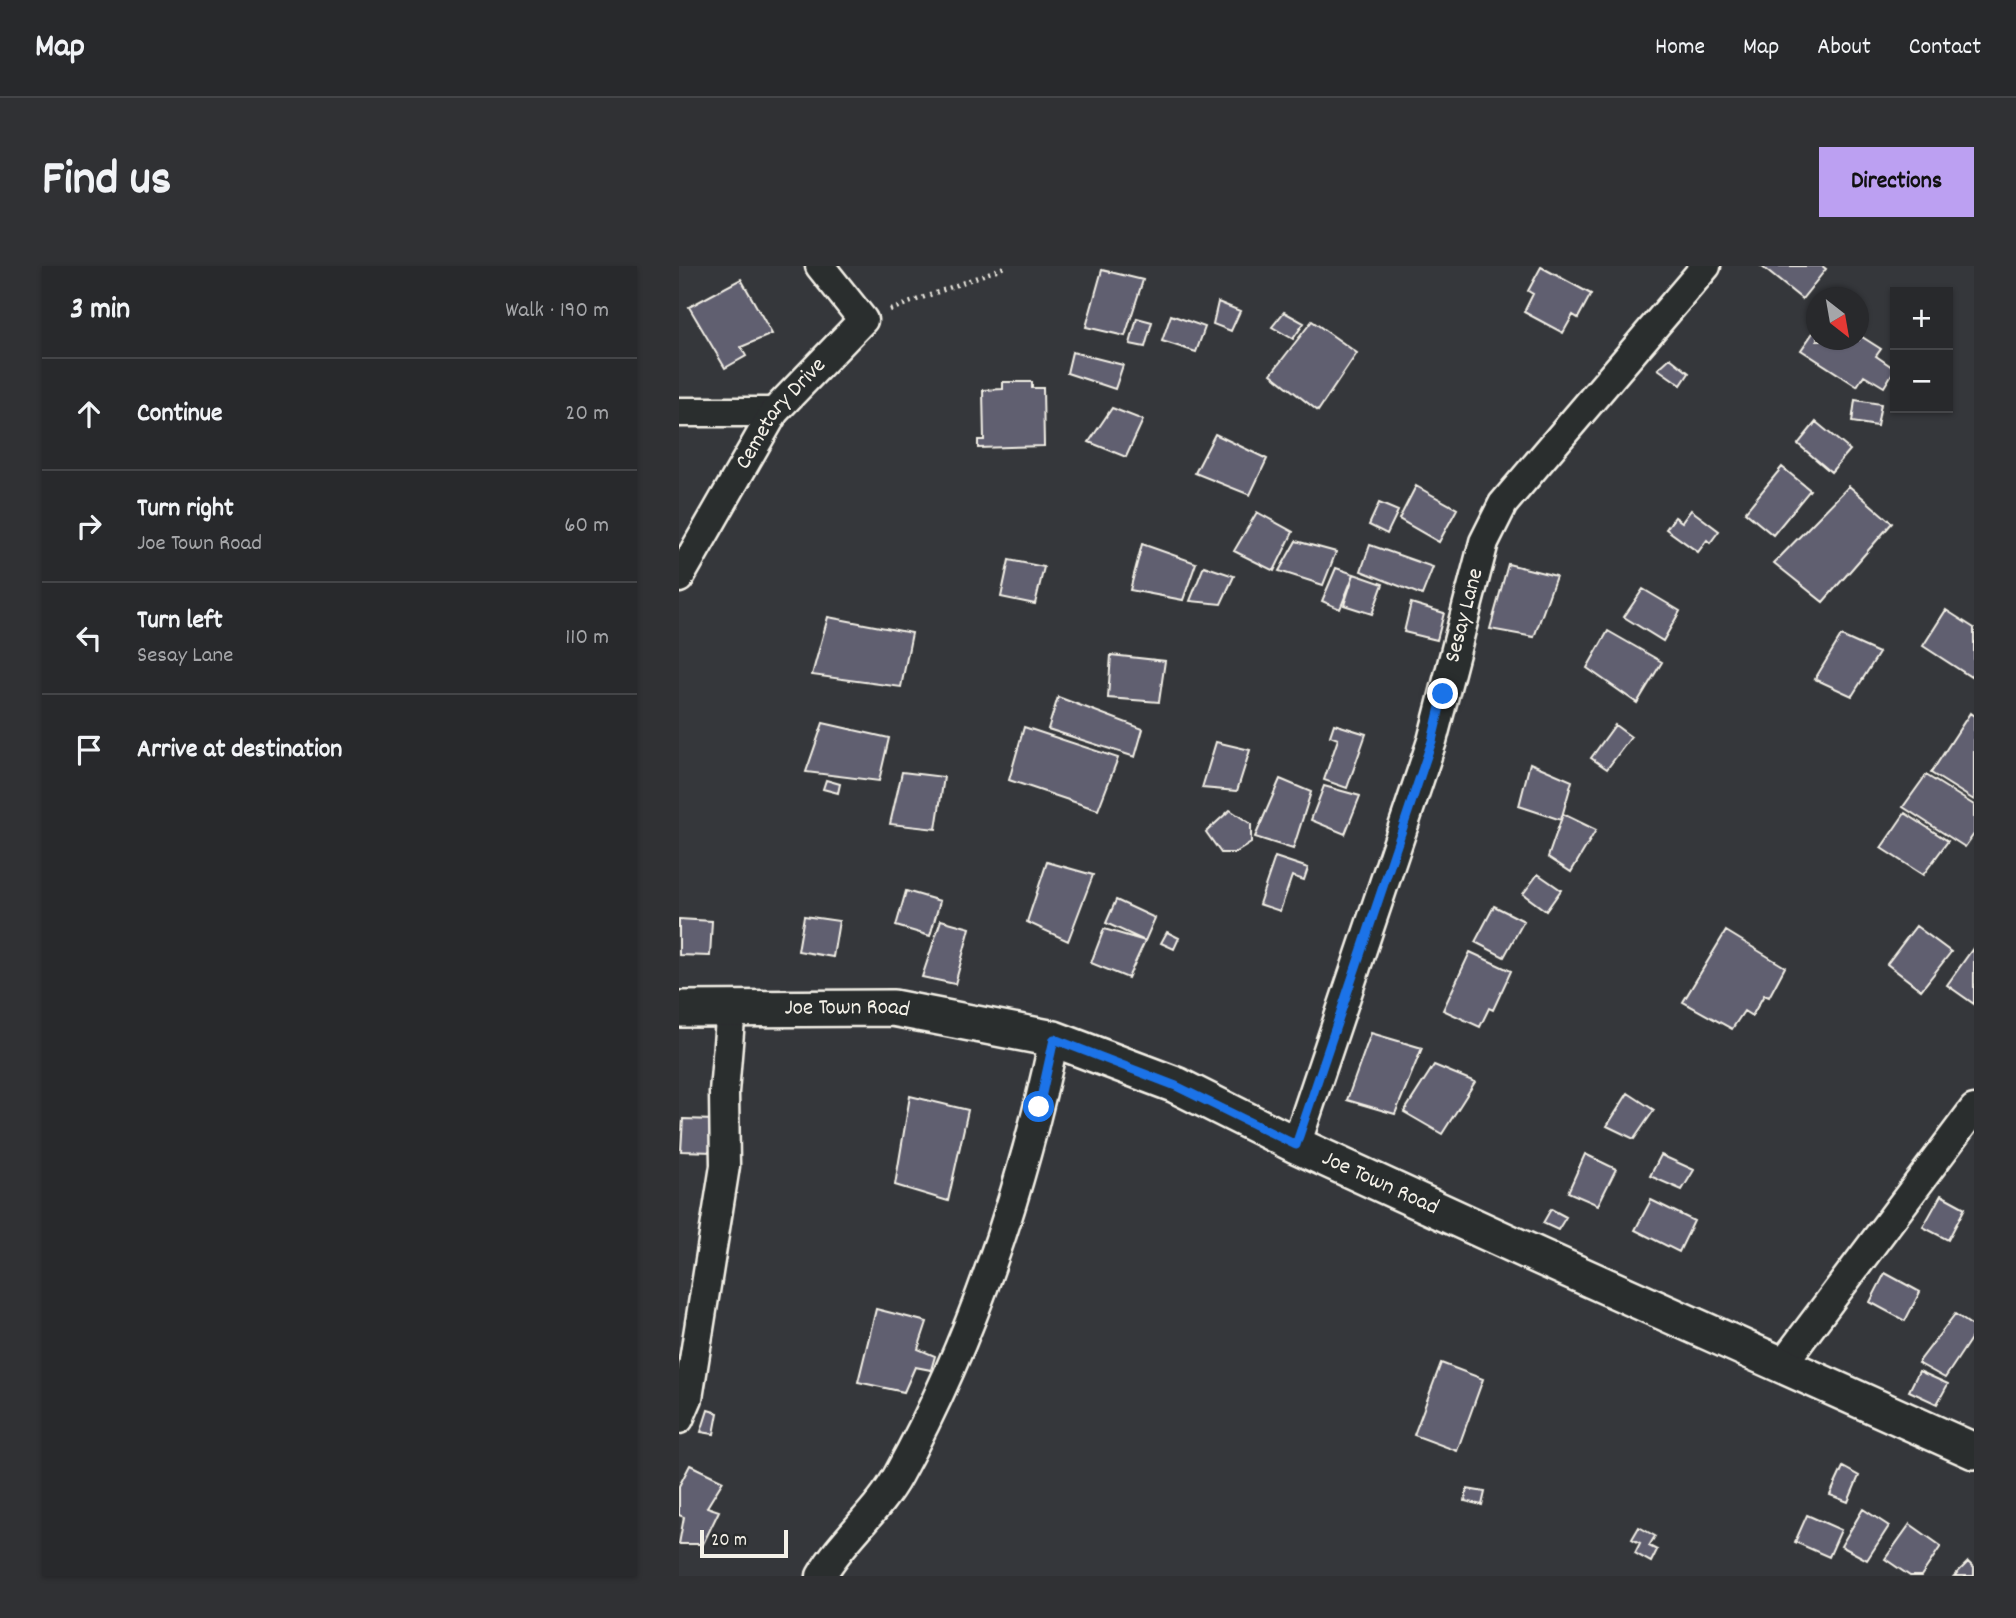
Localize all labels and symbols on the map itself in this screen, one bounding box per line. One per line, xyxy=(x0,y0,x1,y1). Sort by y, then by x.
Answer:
north arrow xyxy=(1806,287,1869,350)
street label: Cemetary Drive xyxy=(728,350,834,476)
street label: Sesay Lane xyxy=(1437,565,1493,666)
route end xyxy=(1427,678,1458,709)
street label: Joe Town Road xyxy=(784,991,912,1027)
route start xyxy=(1023,1091,1054,1122)
street label: Joe Town Road xyxy=(1316,1142,1444,1225)
scale bar xyxy=(700,1527,787,1559)

